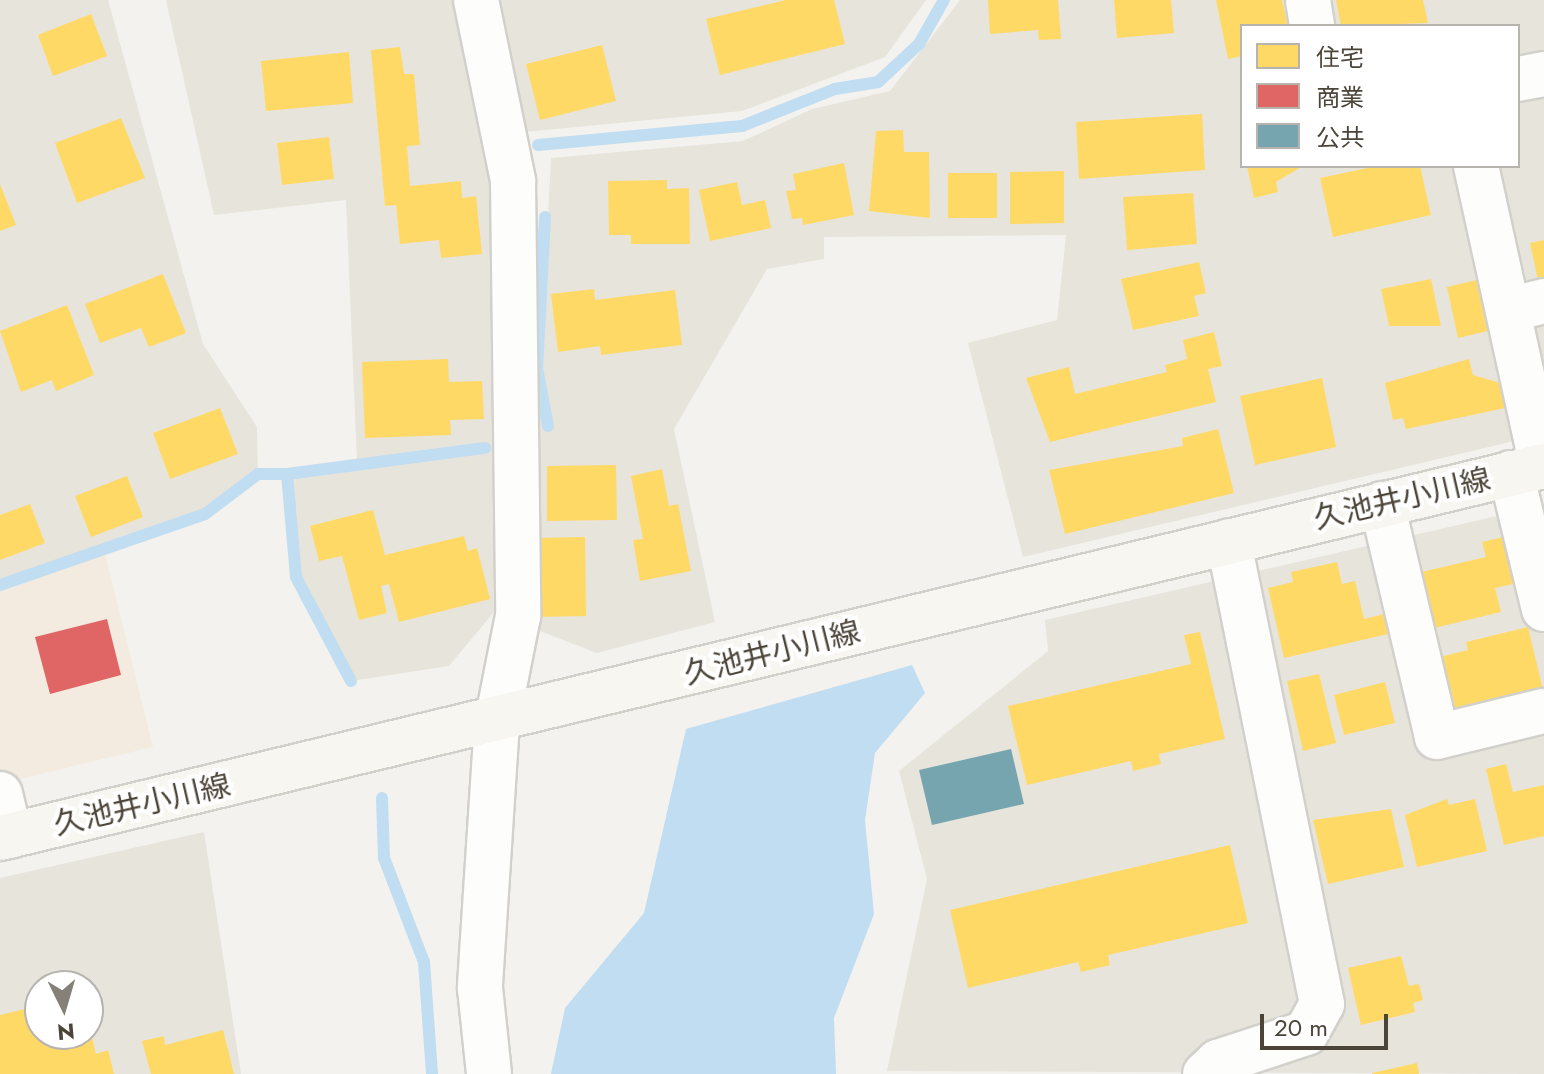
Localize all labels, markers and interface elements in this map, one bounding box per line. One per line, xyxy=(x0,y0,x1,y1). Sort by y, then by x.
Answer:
legend xyxy=(1240,24,1520,168)
text: 住宅 xyxy=(1316,40,1364,75)
text: 商業 xyxy=(1316,80,1364,115)
text: 公共 xyxy=(1316,120,1364,155)
street label: 久池井小川線 xyxy=(1310,461,1494,537)
street label: 久池井小川線 xyxy=(680,614,864,692)
street label: 久池井小川線 xyxy=(50,767,234,843)
north arrow xyxy=(24,970,104,1050)
scale bar xyxy=(1264,998,1392,1048)
text: 20 m xyxy=(1274,1010,1328,1045)
text: N xyxy=(56,1015,76,1049)

